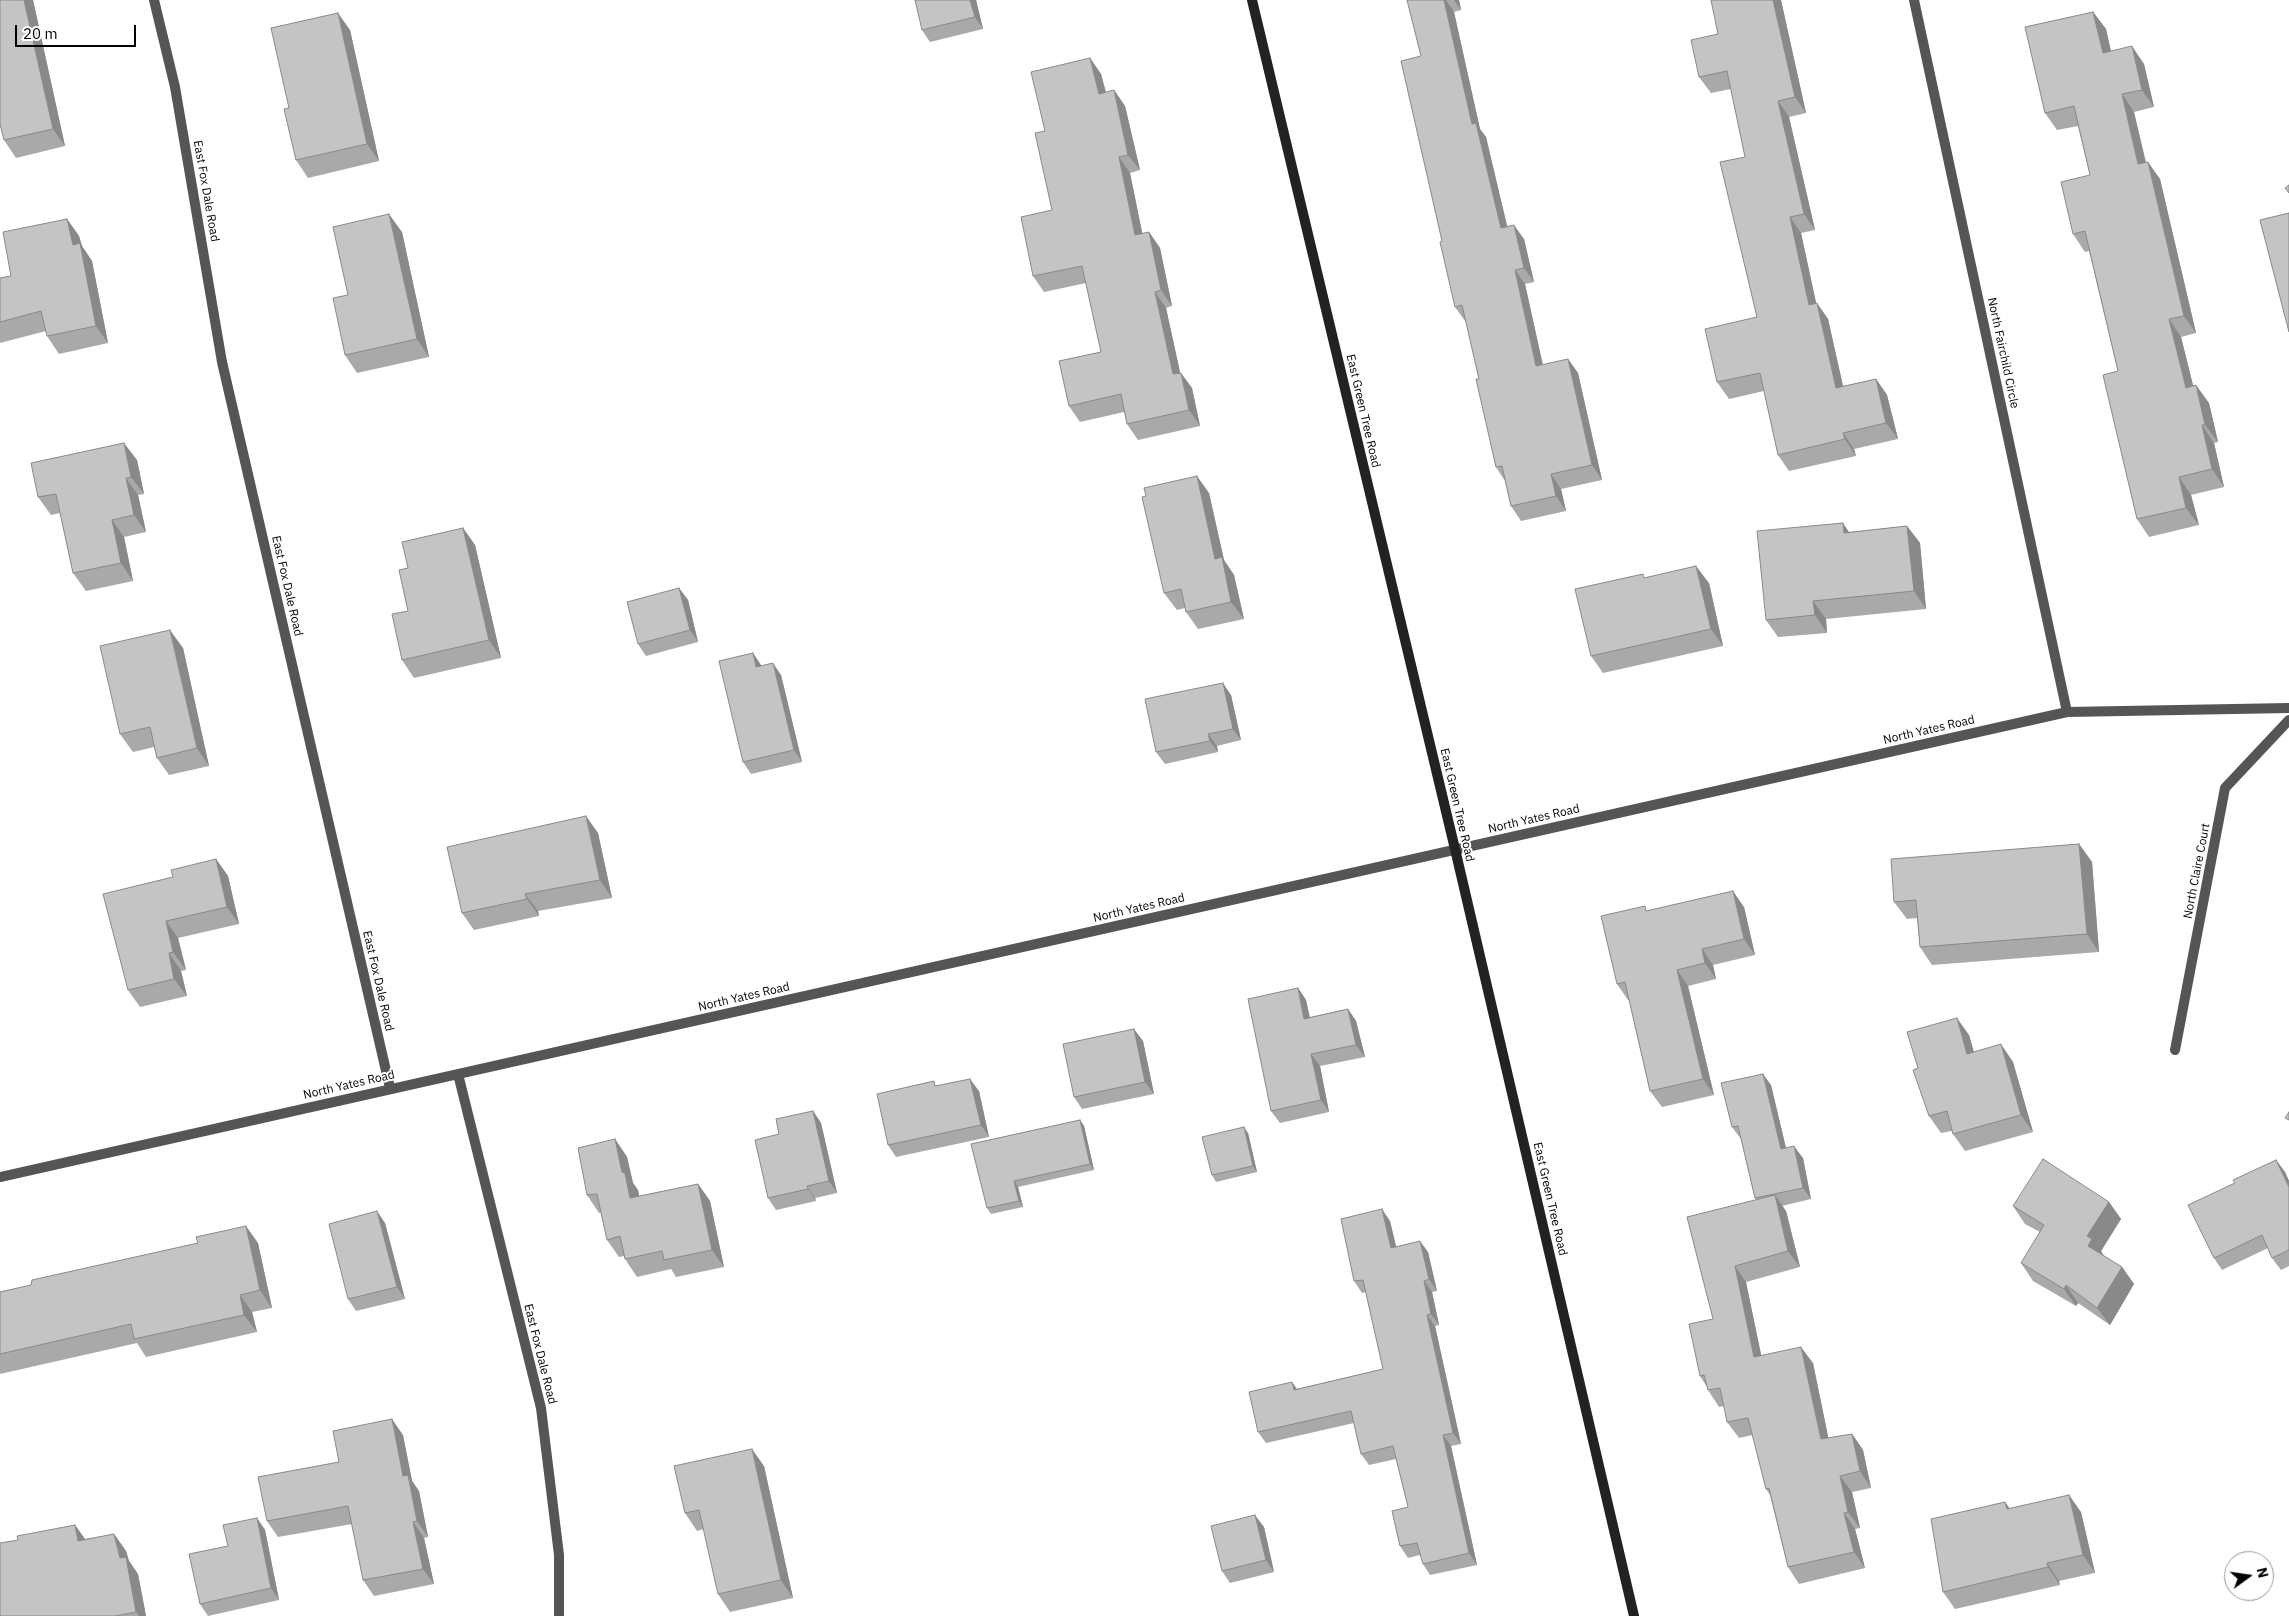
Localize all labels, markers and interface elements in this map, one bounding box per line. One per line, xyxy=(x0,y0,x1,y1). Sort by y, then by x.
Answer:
scale bar xyxy=(18,15,139,47)
text: 20 m xyxy=(23,24,58,43)
street label: East Fox Dale Road xyxy=(190,139,222,243)
street label: North Fairchild Circle xyxy=(1984,296,2022,410)
street label: East Green Tree Road xyxy=(1343,353,1383,469)
street label: East Fox Dale Road xyxy=(268,534,306,638)
street label: North Yates Road xyxy=(1882,712,1976,748)
street label: East Green Tree Road xyxy=(1437,747,1477,863)
street label: North Yates Road xyxy=(1487,801,1581,837)
street label: North Claire Court xyxy=(2181,822,2213,920)
street label: North Yates Road xyxy=(1092,890,1186,926)
street label: East Fox Dale Road xyxy=(359,929,397,1033)
street label: North Yates Road xyxy=(697,979,791,1015)
street label: North Yates Road xyxy=(302,1067,396,1103)
street label: East Green Tree Road xyxy=(1530,1141,1570,1257)
street label: East Fox Dale Road xyxy=(521,1302,559,1406)
north arrow xyxy=(2224,1551,2274,1601)
text: N xyxy=(2253,1566,2273,1580)

